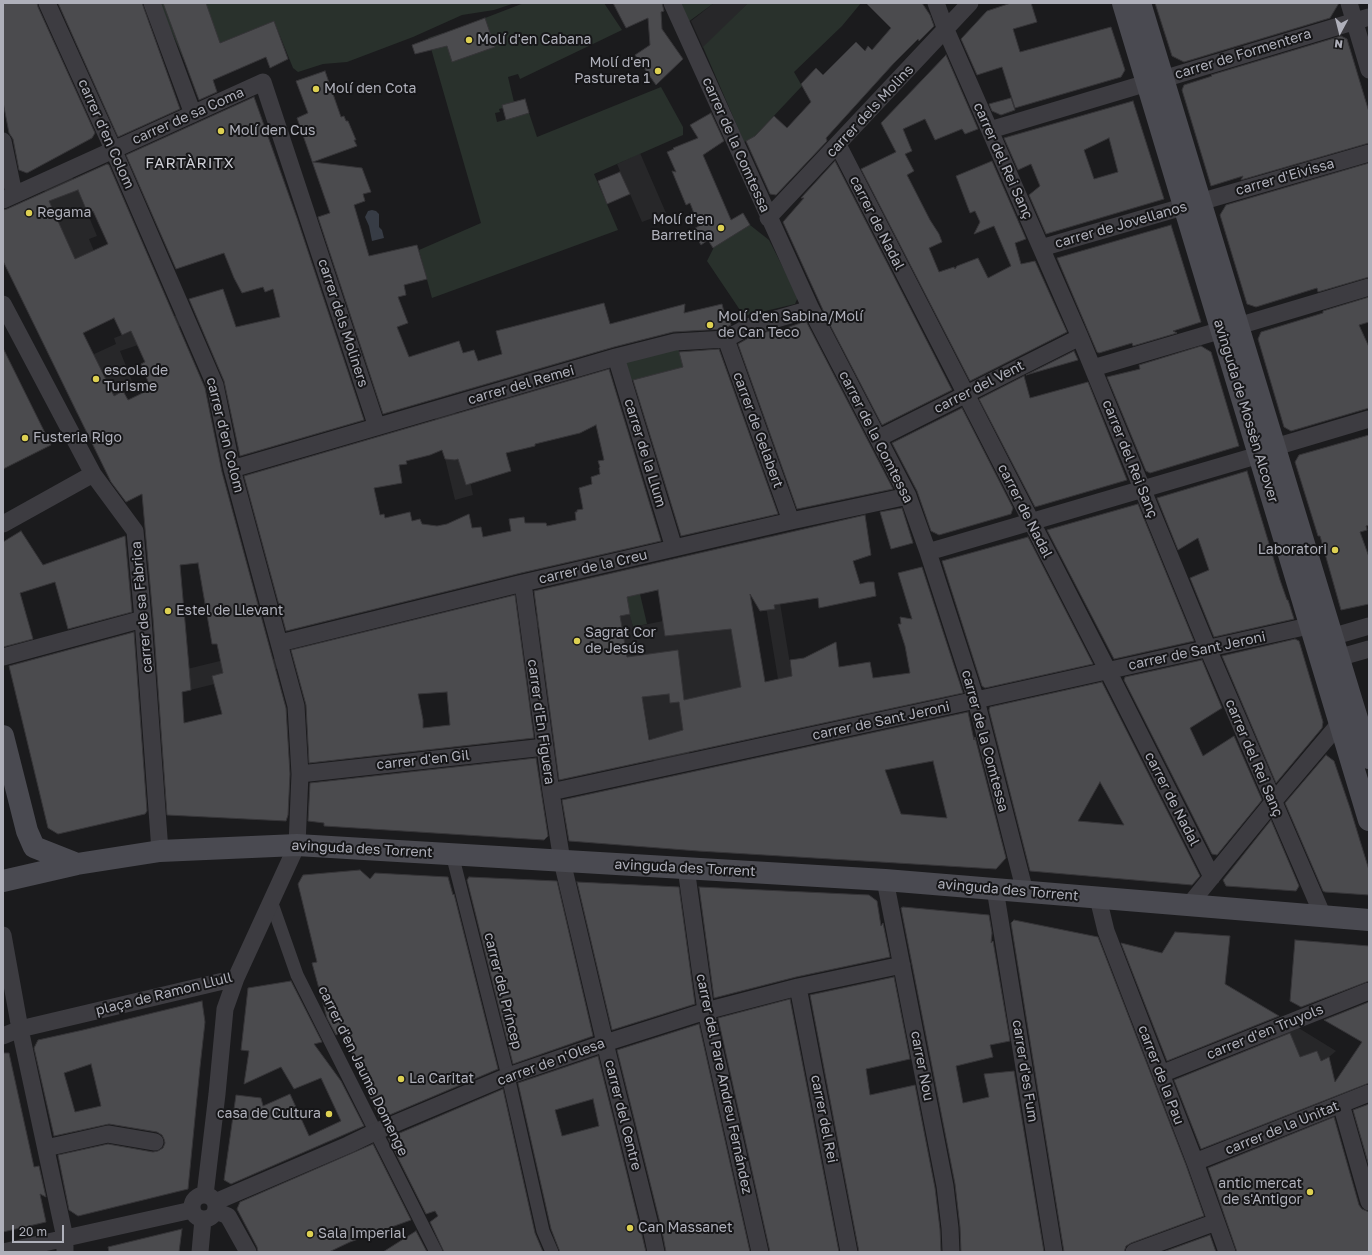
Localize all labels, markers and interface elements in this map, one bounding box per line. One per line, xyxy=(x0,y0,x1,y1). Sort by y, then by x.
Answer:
north arrow xyxy=(1320,12,1360,52)
street label: carrer de Formentera xyxy=(1173,25,1313,83)
place label: Molí d'en Cabana xyxy=(477,32,591,48)
marker: Molí d'en Cabana xyxy=(464,35,474,45)
text: N xyxy=(1334,37,1343,51)
place label: Molí d'en Pastureta 1 xyxy=(574,55,650,88)
street label: carrer dels Molins xyxy=(823,61,917,161)
marker: Molí d'en Pastureta 1 xyxy=(653,66,663,76)
street label: carrer de la Comtessa xyxy=(699,75,773,215)
street label: carrer d'en Colom xyxy=(74,77,138,191)
place label: Molí den Cota xyxy=(324,81,416,97)
street label: carrer de sa Coma xyxy=(129,84,247,148)
marker: Molí den Cota xyxy=(311,84,321,94)
street label: carrer del Rei Sanç xyxy=(970,100,1036,222)
place label: Molí den Cus xyxy=(229,123,315,139)
marker: Molí den Cus xyxy=(216,126,226,136)
district label: FARTÀRITX xyxy=(145,154,235,172)
street label: carrer d'Eivissa xyxy=(1234,155,1336,199)
street label: carrer de Nadal xyxy=(846,173,908,273)
street label: carrer de Jovellanos xyxy=(1053,198,1189,252)
place label: Regama xyxy=(37,205,91,221)
marker: Regama xyxy=(24,208,34,218)
place label: Molí d'en Barretina xyxy=(651,212,713,244)
marker: Molí d'en Barretina xyxy=(716,223,726,233)
street label: carrer dels Moliners xyxy=(314,257,372,389)
place label: Molí d'en Sabina/Molí de Can Teco xyxy=(718,309,863,342)
street label: avinguda de Mossèn Alcover xyxy=(1210,317,1282,505)
marker: Molí d'en Sabina/Molí de Can Teco xyxy=(705,320,715,330)
street label: carrer del Vent xyxy=(931,357,1027,417)
street label: carrer del Remei xyxy=(466,362,576,408)
place label: escola de Turisme xyxy=(104,363,168,396)
street label: carrer de la Comtessa xyxy=(835,368,917,506)
street label: carrer de Gelabert xyxy=(729,370,787,490)
marker: escola de Turisme xyxy=(91,374,101,384)
street label: carrer d'en Colom xyxy=(203,376,247,494)
street label: carrer de la Llum xyxy=(620,397,670,509)
street label: carrer del Rei Sanç xyxy=(1099,397,1161,521)
place label: Fusteria Rigo xyxy=(33,430,122,446)
marker: Fusteria Rigo xyxy=(20,433,30,443)
street label: carrer de Nadal xyxy=(994,461,1056,561)
street label: carrer de sa Fàbrica xyxy=(128,541,156,673)
place label: Laboratori xyxy=(1258,542,1327,558)
marker: Laboratori xyxy=(1330,545,1340,555)
street label: carrer de la Creu xyxy=(537,546,649,588)
place label: Estel de Llevant xyxy=(176,603,283,619)
marker: Estel de Llevant xyxy=(163,606,173,616)
place label: Sagrat Cor de Jesús xyxy=(585,625,656,658)
street label: carrer de Sant Jeroni xyxy=(1127,628,1267,674)
marker: Sagrat Cor de Jesús xyxy=(572,636,582,646)
street label: carrer d'En Figuera xyxy=(524,658,558,786)
street label: carrer de la Comtessa xyxy=(958,668,1012,814)
street label: carrer del Rei Sanç xyxy=(1222,697,1286,819)
street label: carrer de Sant Jeroni xyxy=(811,698,951,744)
street label: carrer d'en Gil xyxy=(376,747,470,773)
street label: carrer de Nadal xyxy=(1141,749,1203,849)
street label: avinguda des Torrent xyxy=(291,837,433,861)
street label: avinguda des Torrent xyxy=(614,856,756,880)
street label: avinguda des Torrent xyxy=(937,875,1079,905)
street label: carrer del Príncep xyxy=(480,931,526,1051)
street label: plaça de Ramon Llull xyxy=(94,969,234,1019)
street label: carrer del Pare Andreu Fernández xyxy=(692,972,756,1196)
street label: carrer d'en Jaume Domenge xyxy=(314,983,412,1159)
street label: carrer d'en Truyols xyxy=(1204,1001,1326,1063)
street label: carrer d'es Fum xyxy=(1009,1019,1041,1123)
street label: carrer de la Pau xyxy=(1134,1023,1188,1127)
street label: carrer Nou xyxy=(907,1030,937,1102)
street label: carrer de n'Olesa xyxy=(495,1035,607,1089)
street label: carrer del Centre xyxy=(601,1058,645,1172)
place label: La Caritat xyxy=(409,1071,474,1087)
marker: La Caritat xyxy=(396,1074,406,1084)
street label: carrer del Rei xyxy=(807,1074,841,1164)
street label: carrer de la Unitat xyxy=(1223,1098,1341,1158)
place label: casa de Cultura xyxy=(217,1106,321,1122)
marker: casa de Cultura xyxy=(324,1109,334,1119)
place label: antic mercat de s'Antigor xyxy=(1218,1176,1302,1208)
marker: antic mercat de s'Antigor xyxy=(1305,1187,1315,1197)
scale bar xyxy=(14,1217,66,1243)
place label: Can Massanet xyxy=(638,1220,733,1236)
marker: Can Massanet xyxy=(625,1223,635,1233)
text: 20 m xyxy=(19,1224,47,1239)
place label: Sala Imperial xyxy=(318,1226,406,1242)
marker: Sala Imperial xyxy=(305,1229,315,1239)

